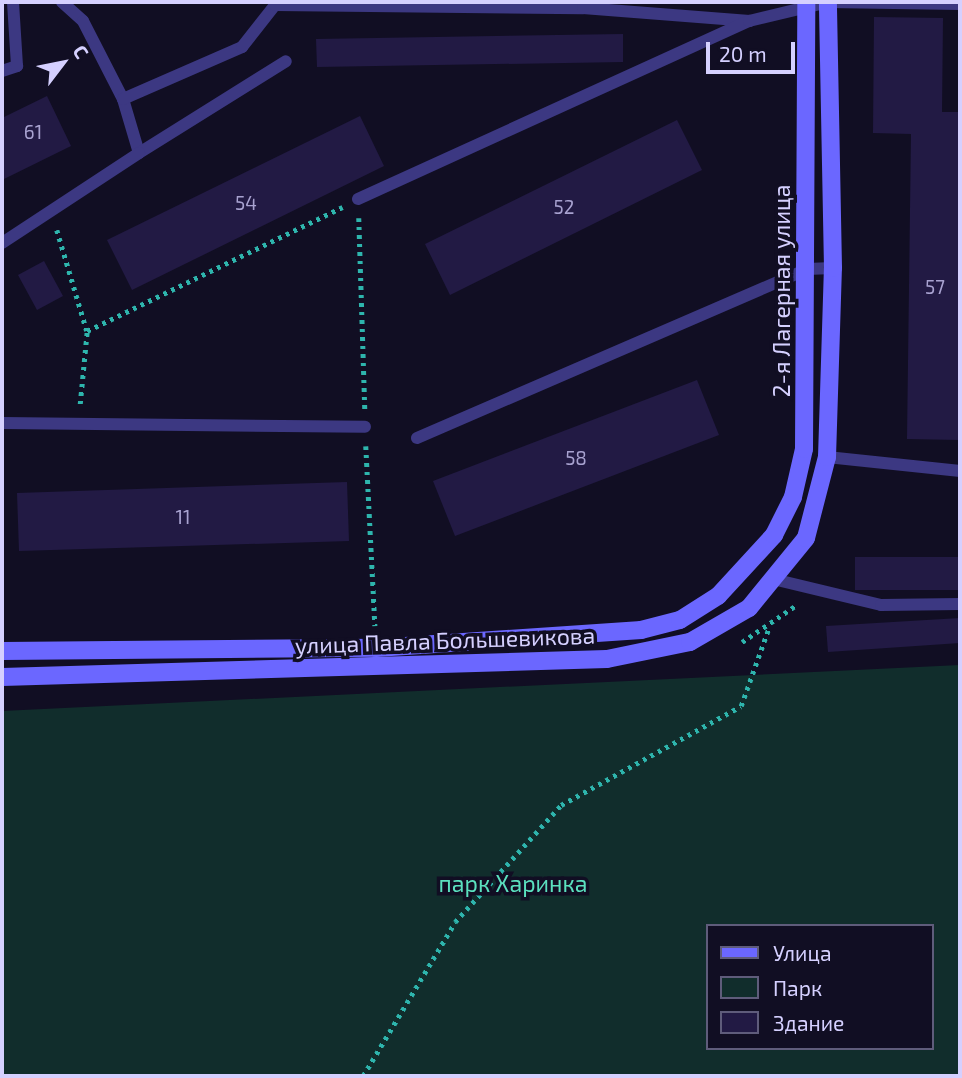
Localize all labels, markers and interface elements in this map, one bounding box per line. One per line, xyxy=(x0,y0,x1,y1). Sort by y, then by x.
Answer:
north arrow xyxy=(28,28,98,98)
scale bar xyxy=(710,28,799,72)
text: С xyxy=(69,41,94,62)
text: 20 m xyxy=(719,41,767,66)
house number: 61 xyxy=(24,121,42,143)
street label: 2-я Лагерная улица xyxy=(767,185,795,397)
house number: 54 xyxy=(235,192,257,214)
house number: 52 xyxy=(554,196,574,218)
house number: 57 xyxy=(925,276,945,298)
house number: 58 xyxy=(565,447,587,469)
house number: 11 xyxy=(175,506,191,528)
street label: улица Павла Большевикова xyxy=(294,621,596,659)
park label: парк Харинка xyxy=(439,869,587,897)
legend xyxy=(706,924,934,1050)
text: Улица xyxy=(773,940,832,965)
text: Парк xyxy=(773,975,822,1000)
text: Здание xyxy=(773,1010,844,1035)

